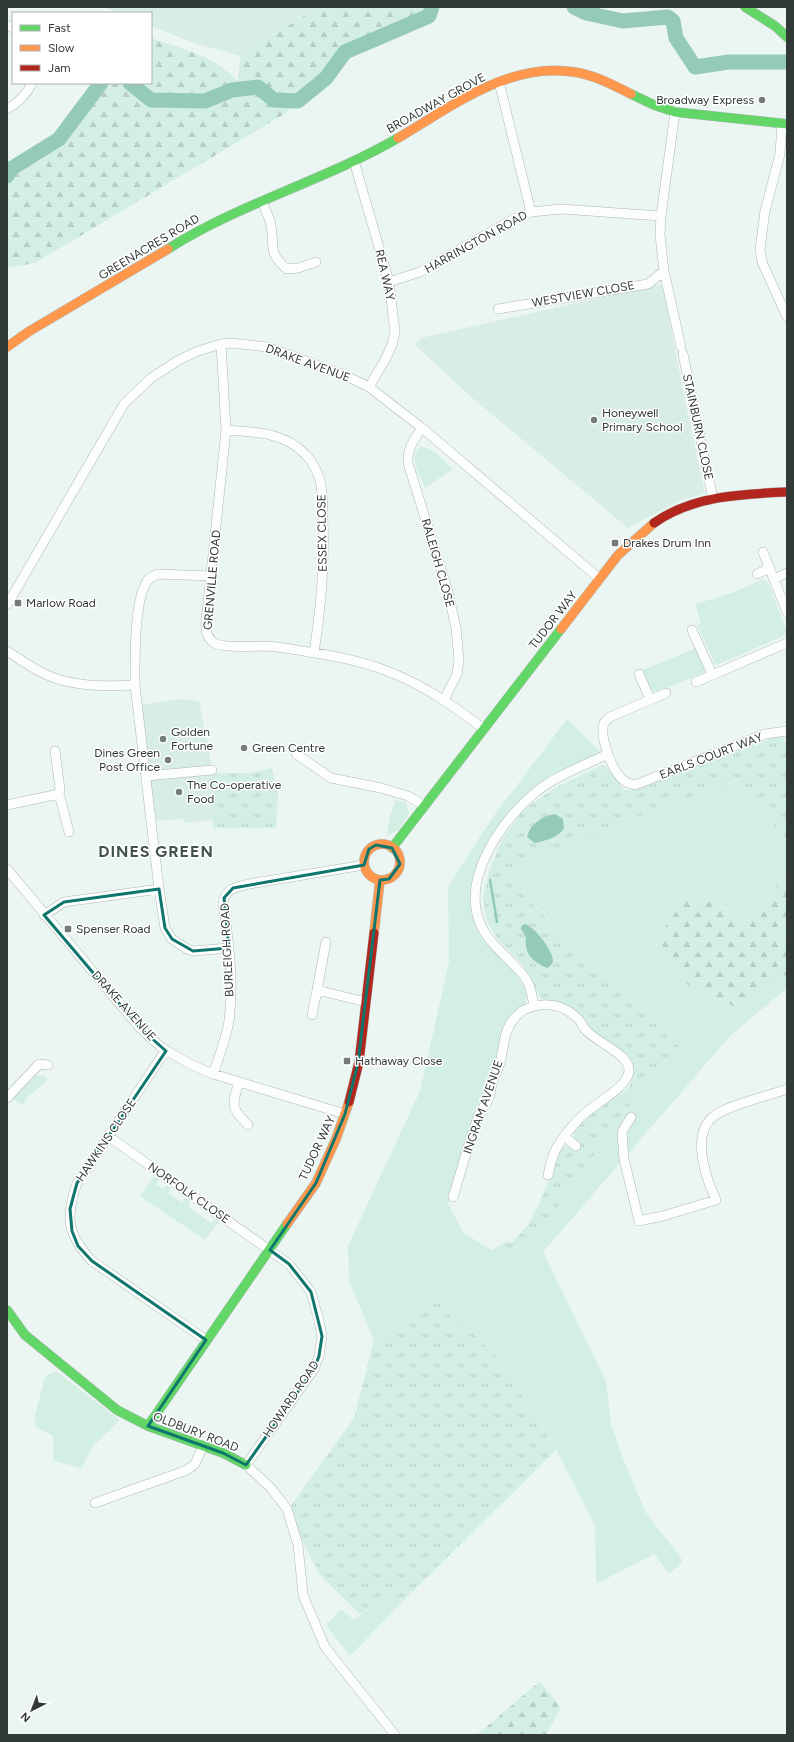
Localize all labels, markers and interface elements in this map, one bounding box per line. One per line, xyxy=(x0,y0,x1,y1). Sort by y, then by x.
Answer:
legend xyxy=(12,12,152,84)
text: Fast xyxy=(48,21,71,35)
text: Slow xyxy=(48,41,75,55)
text: Jam xyxy=(48,61,71,75)
street label: BROADWAY GROVE xyxy=(384,70,488,136)
place label: Broadway Express xyxy=(656,93,754,107)
marker: Broadway Express xyxy=(757,95,767,105)
street label: HARRINGTON ROAD xyxy=(422,208,530,276)
street label: GREENACRES ROAD xyxy=(96,211,202,283)
street label: REA WAY xyxy=(372,248,398,303)
street label: WESTVIEW CLOSE xyxy=(530,278,636,310)
street label: DRAKE AVENUE xyxy=(264,341,352,385)
street label: STAINBURN CLOSE xyxy=(680,373,716,481)
place label: Honeywell Primary School xyxy=(602,406,683,434)
marker: Honeywell Primary School xyxy=(589,415,599,425)
street label: ESSEX CLOSE xyxy=(314,494,330,572)
street label: RALEIGH CLOSE xyxy=(419,517,457,609)
street label: GRENVILLE ROAD xyxy=(201,529,223,631)
place label: Drakes Drum Inn xyxy=(623,536,711,550)
marker: Drakes Drum Inn xyxy=(610,538,620,548)
street label: TUDOR WAY xyxy=(526,588,580,652)
place label: Marlow Road xyxy=(26,596,96,610)
marker: Marlow Road xyxy=(13,598,23,608)
place label: Golden Fortune xyxy=(171,725,213,753)
street label: EARLS COURT WAY xyxy=(658,730,765,782)
marker: Golden Fortune xyxy=(158,734,168,744)
place label: Green Centre xyxy=(252,741,325,755)
marker: Green Centre xyxy=(239,743,249,753)
place label: Dines Green Post Office xyxy=(94,746,160,774)
marker: Dines Green Post Office xyxy=(163,755,173,765)
place label: The Co-operative Food xyxy=(187,778,282,806)
marker: The Co-operative Food xyxy=(174,787,184,797)
district label: DINES GREEN xyxy=(98,842,214,861)
street label: BURLEIGH ROAD xyxy=(218,903,236,997)
place label: Spenser Road xyxy=(76,922,151,936)
marker: Spenser Road xyxy=(63,924,73,934)
street label: DRAKE AVENUE xyxy=(89,968,159,1044)
place label: Hathaway Close xyxy=(355,1054,443,1068)
marker: Hathaway Close xyxy=(342,1056,352,1066)
street label: INGRAM AVENUE xyxy=(460,1058,506,1156)
street label: HAWKINS CLOSE xyxy=(73,1096,139,1184)
street label: TUDOR WAY xyxy=(296,1113,338,1182)
street label: NORFOLK CLOSE xyxy=(145,1159,233,1227)
street label: HOWARD ROAD xyxy=(260,1358,322,1440)
street label: OLDBURY ROAD xyxy=(151,1409,241,1455)
north arrow xyxy=(12,1690,52,1730)
text: N xyxy=(18,1709,33,1725)

